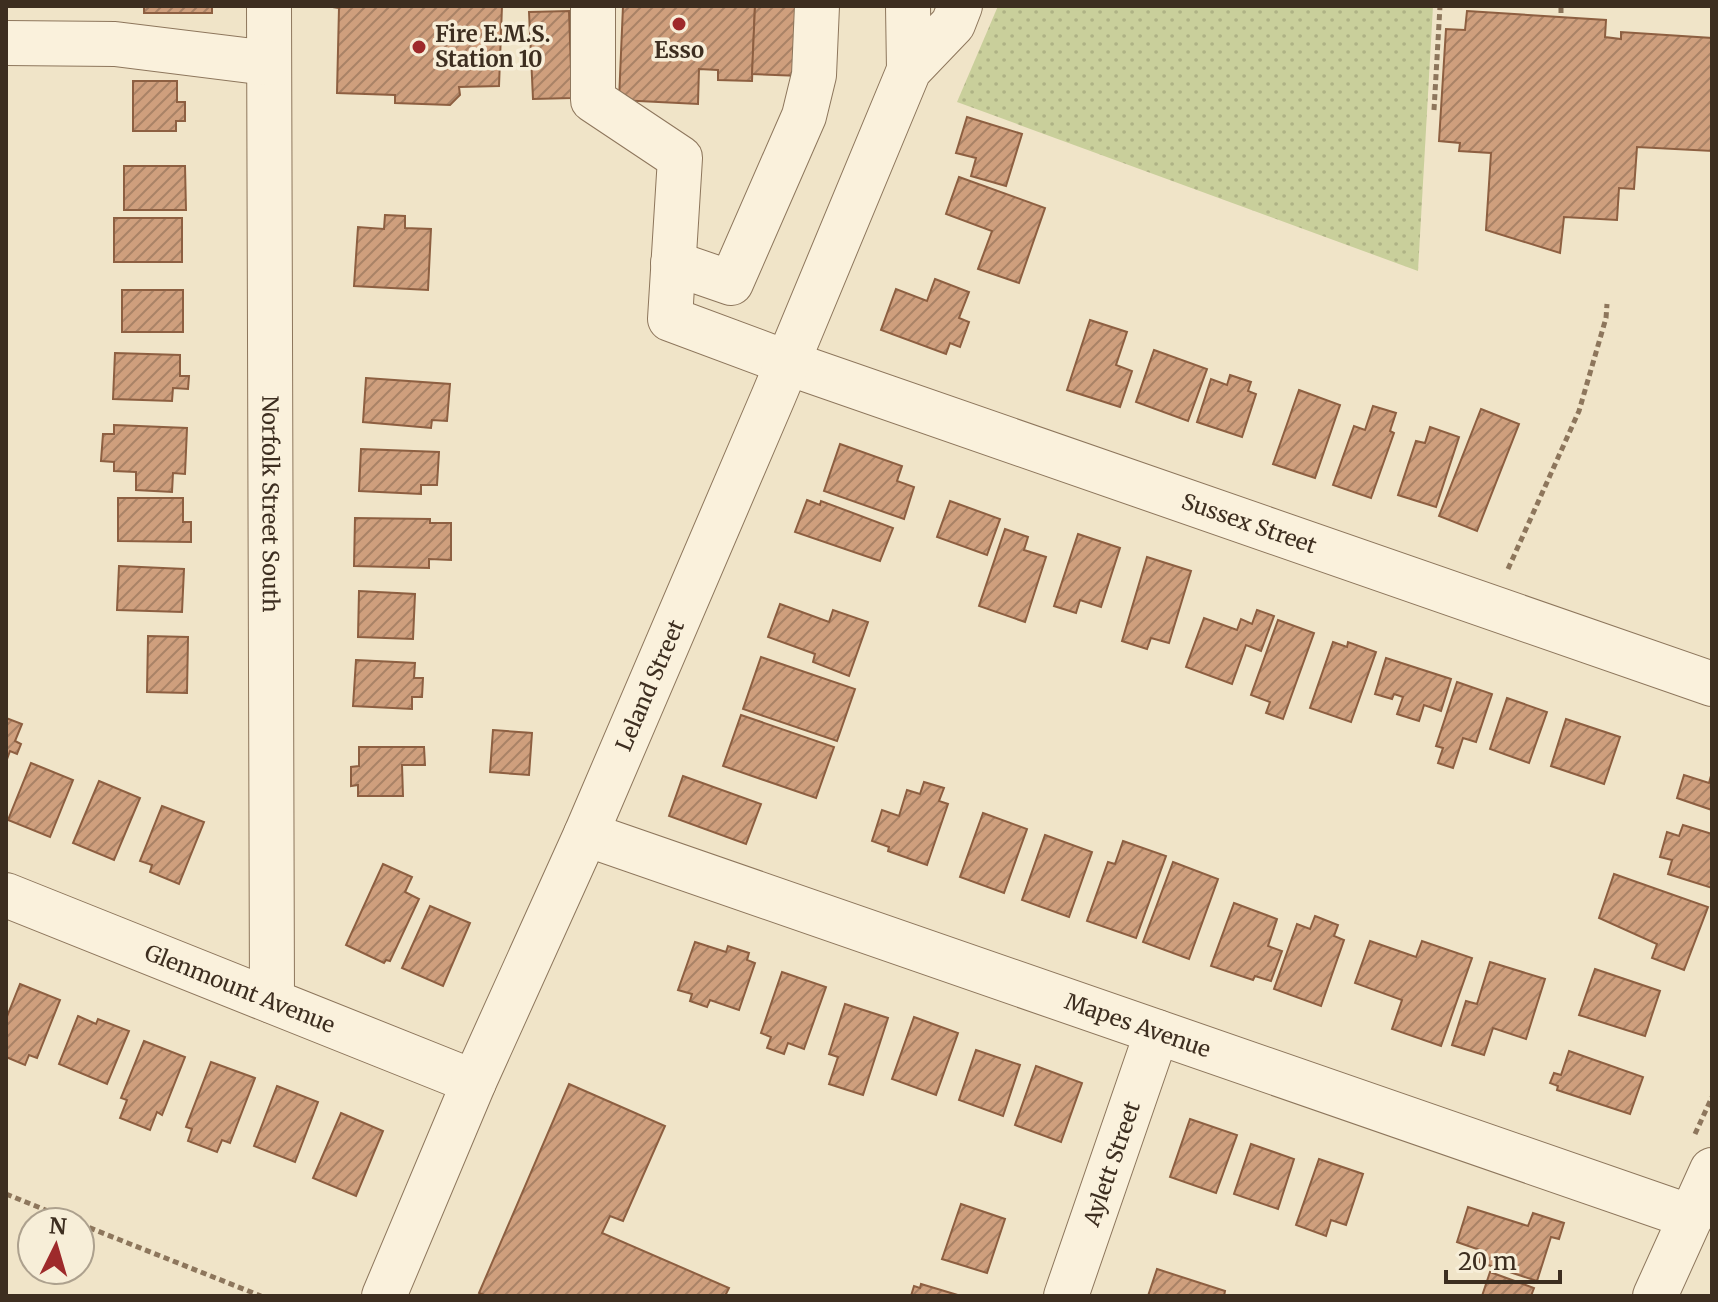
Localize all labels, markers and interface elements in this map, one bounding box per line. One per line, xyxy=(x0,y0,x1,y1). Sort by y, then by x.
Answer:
marker: Esso xyxy=(670,15,688,33)
place label: Fire E.M.S. Station 10 xyxy=(435,20,551,73)
place label: Esso xyxy=(654,36,704,64)
marker: Fire E.M.S. Station 10 xyxy=(410,38,428,56)
street label: Norfolk Street South xyxy=(256,395,285,613)
street label: Sussex Street xyxy=(1178,487,1321,560)
street label: Leland Street xyxy=(609,615,690,755)
street label: Glenmount Avenue xyxy=(141,938,339,1039)
street label: Mapes Avenue xyxy=(1061,987,1214,1063)
street label: Aylett Street xyxy=(1077,1097,1146,1231)
north arrow xyxy=(16,1206,96,1286)
text: N xyxy=(48,1211,68,1241)
scale bar xyxy=(1446,1234,1560,1284)
text: 20 m xyxy=(1458,1246,1517,1277)

